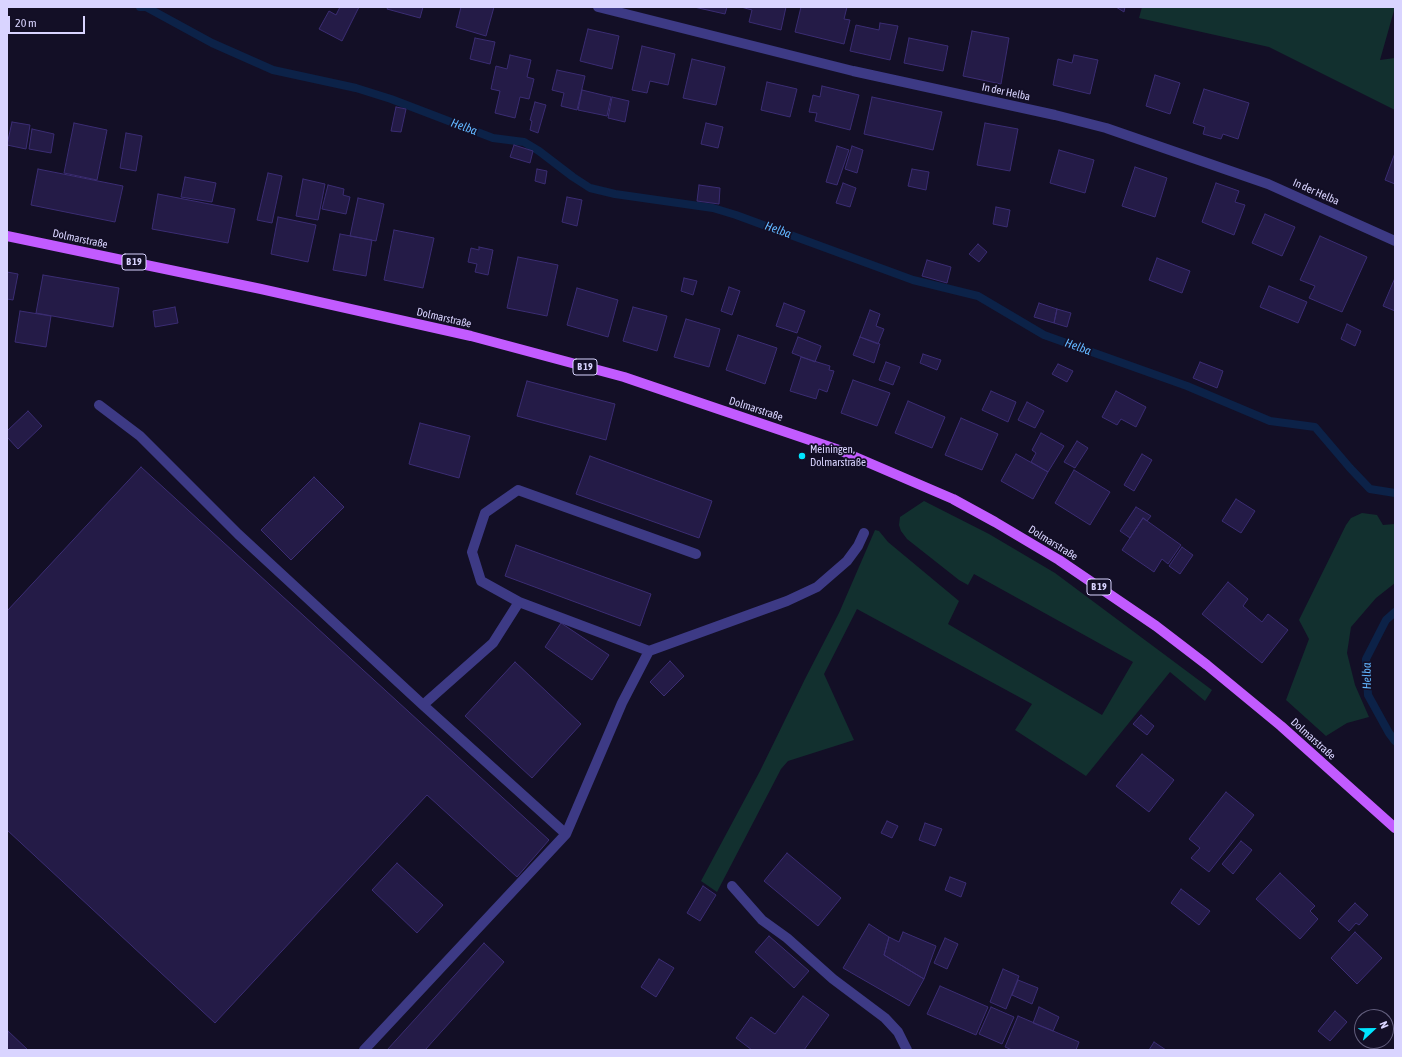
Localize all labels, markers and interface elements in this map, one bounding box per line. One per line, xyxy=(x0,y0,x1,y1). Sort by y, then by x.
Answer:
scale bar xyxy=(10,8,87,34)
text: 20 m xyxy=(15,16,37,30)
street label: In der Helba xyxy=(981,80,1031,104)
water label: Helba xyxy=(449,116,479,138)
street label: In der Helba xyxy=(1291,176,1341,208)
water label: Helba xyxy=(763,219,793,241)
street label: Dolmarstraße xyxy=(51,227,109,251)
road number: B 19 xyxy=(122,254,146,270)
street label: Dolmarstraße xyxy=(415,305,473,331)
water label: Helba xyxy=(1063,336,1093,358)
road number: B 19 xyxy=(573,359,597,375)
street label: Dolmarstraße xyxy=(727,394,785,424)
place label: Meiningen, Dolmarstraße xyxy=(810,443,866,469)
marker: Meiningen, Dolmarstraße xyxy=(797,451,807,461)
street label: Dolmarstraße xyxy=(1026,523,1080,563)
road number: B 19 xyxy=(1087,579,1111,595)
water label: Helba xyxy=(1360,662,1374,690)
street label: Dolmarstraße xyxy=(1288,715,1338,763)
north arrow xyxy=(1354,1009,1394,1049)
text: N xyxy=(1377,1020,1391,1030)

